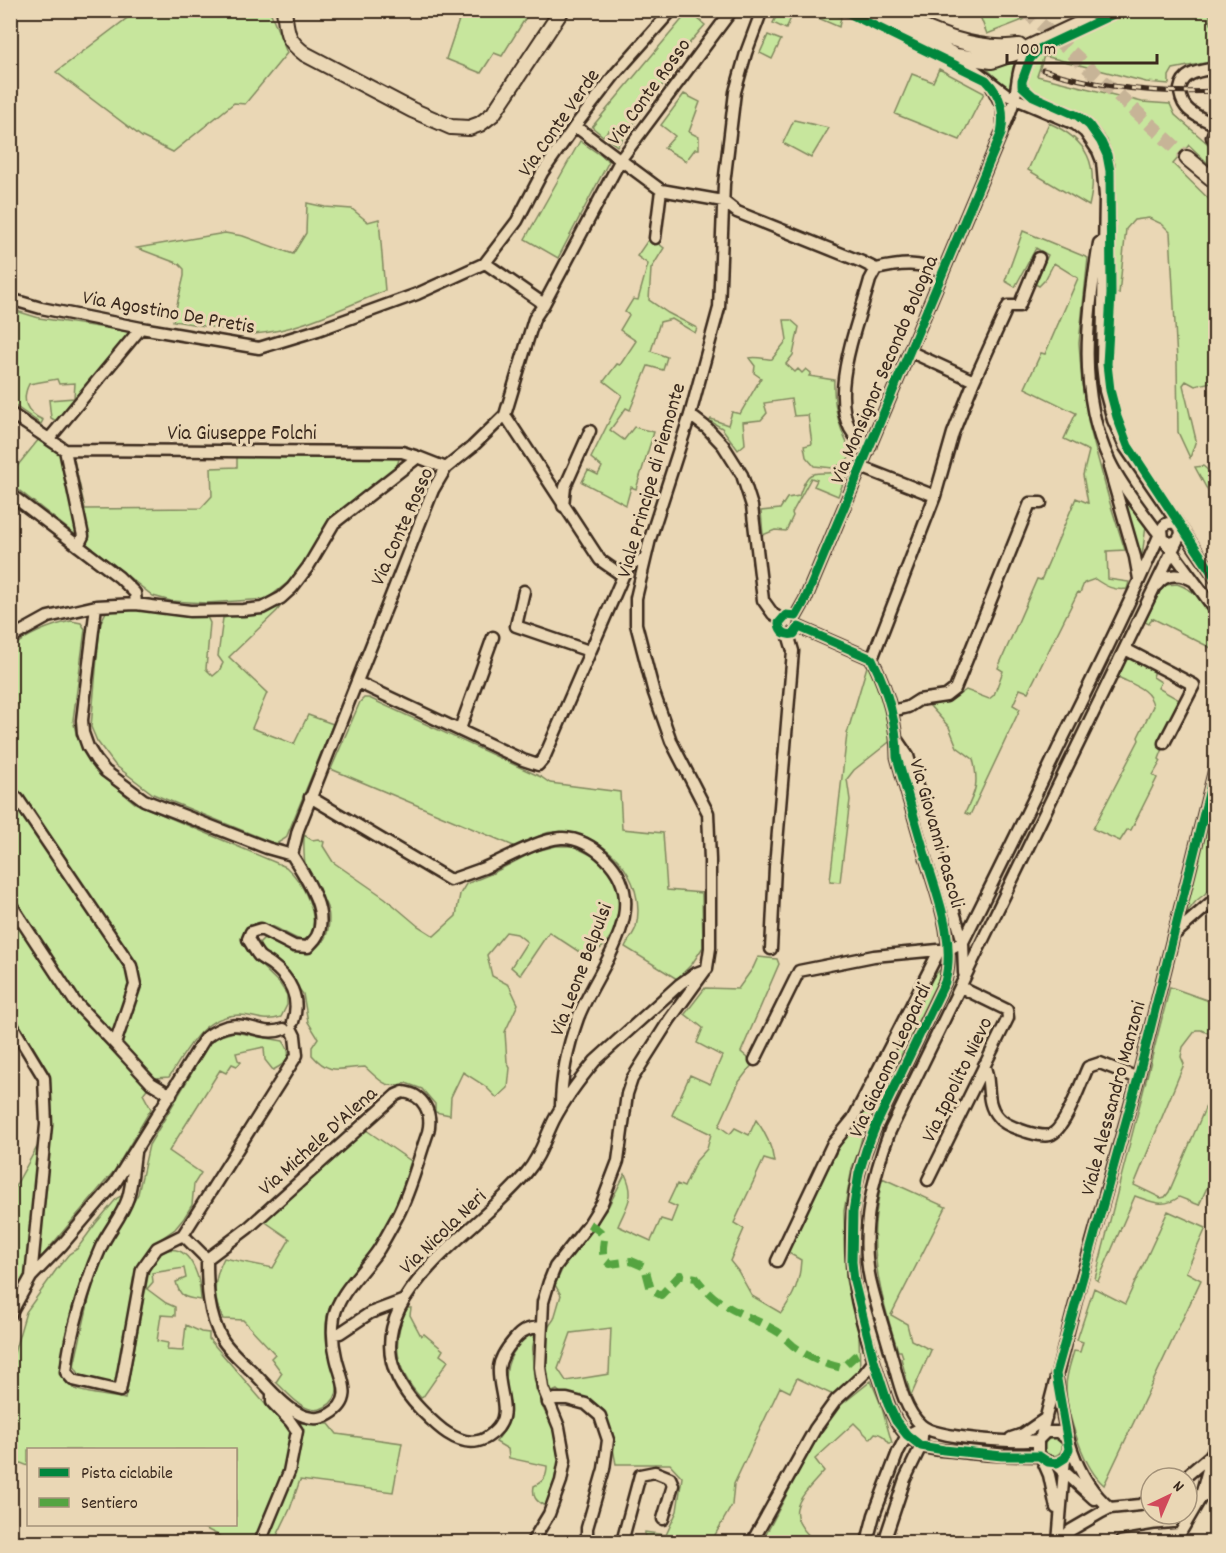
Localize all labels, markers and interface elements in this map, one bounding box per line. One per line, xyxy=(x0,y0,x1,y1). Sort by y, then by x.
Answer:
scale bar xyxy=(1007,27,1157,65)
street label: Via Conte Rosso xyxy=(601,33,700,153)
text: 100 m xyxy=(1016,38,1056,63)
street label: Via Conte Verde xyxy=(512,63,609,184)
street label: Via Monsignor Secondo Bologna xyxy=(824,250,948,489)
street label: Via Agostino De Pretis xyxy=(80,284,257,344)
street label: Viale Principe di Piemonte xyxy=(611,380,695,582)
street label: Via Giuseppe Folchi xyxy=(167,420,317,450)
street label: Via Conte Rosso xyxy=(364,463,443,591)
street label: Via Giovanni Pascoli xyxy=(899,756,971,912)
street label: Via Leone Belpulsi xyxy=(544,899,622,1041)
street label: Via Giacomo Leopardi xyxy=(843,979,941,1143)
street label: Viale Alessandro Manzoni xyxy=(1074,998,1155,1199)
street label: Via Ippolito Nievo xyxy=(915,1013,1002,1148)
street label: Via Michele D'Alena xyxy=(253,1080,386,1204)
street label: Via Nicola Neri xyxy=(394,1184,495,1283)
legend xyxy=(27,1448,237,1526)
text: Pista ciclabile xyxy=(81,1462,173,1487)
north arrow xyxy=(1139,1466,1199,1526)
text: N xyxy=(1167,1476,1189,1498)
text: Sentiero xyxy=(81,1492,138,1517)

